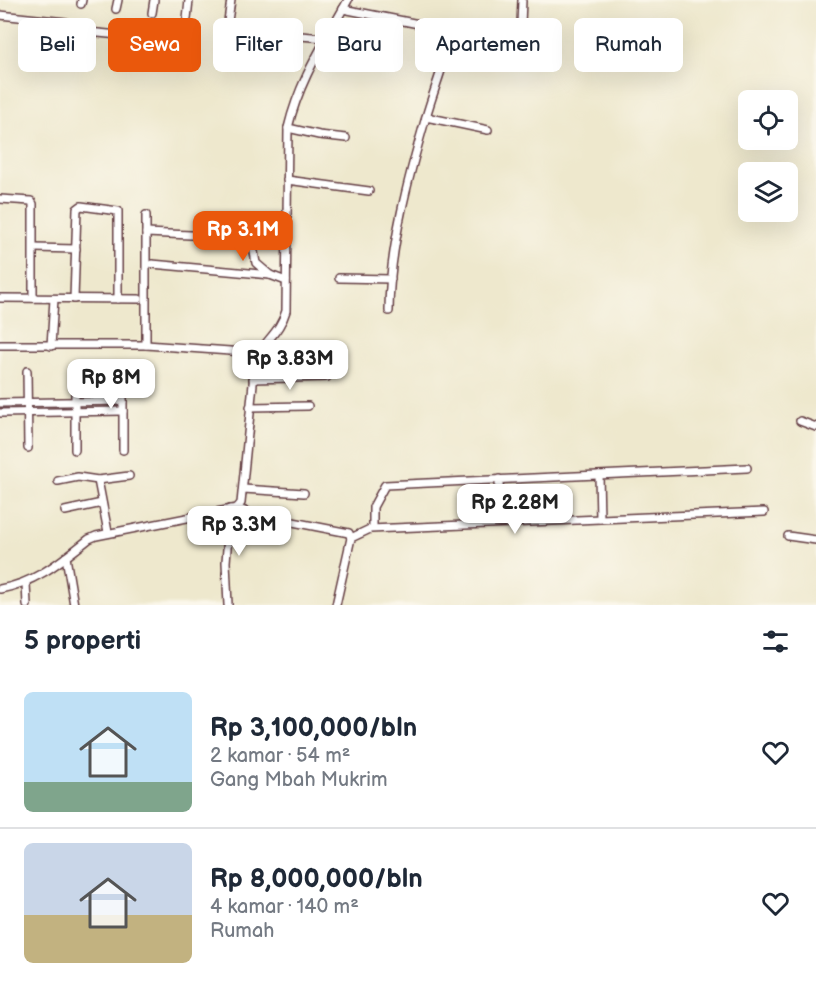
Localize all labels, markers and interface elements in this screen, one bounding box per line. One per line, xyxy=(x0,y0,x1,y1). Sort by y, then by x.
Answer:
chip: Beli xyxy=(18,18,96,72)
chip: Sewa xyxy=(108,18,201,72)
chip: Filter xyxy=(213,18,303,72)
chip: Baru xyxy=(315,18,403,72)
chip: Apartemen xyxy=(415,18,562,72)
chip: Rumah xyxy=(574,18,683,72)
map controls xyxy=(738,90,798,222)
button: locate xyxy=(738,90,798,150)
button: layers xyxy=(738,162,798,222)
pin: Rp 3.1M xyxy=(188,211,298,262)
text: Rp 3.1M xyxy=(207,218,279,242)
pin: Rp 3.83M xyxy=(228,340,352,391)
text: Rp 3.83M xyxy=(246,347,334,371)
pin: Rp 8M xyxy=(69,359,153,410)
text: Rp 8M xyxy=(81,366,141,390)
pin: Rp 2.28M xyxy=(453,484,577,535)
text: Rp 2.28M xyxy=(471,491,559,515)
pin: Rp 3.3M xyxy=(184,506,294,557)
text: Rp 3.3M xyxy=(201,513,277,537)
icon: filters xyxy=(759,625,792,658)
text: 5 properti xyxy=(24,626,141,657)
text: Rp 3,100,000/bln xyxy=(210,713,417,744)
icon: home xyxy=(72,716,144,788)
icon: heart xyxy=(759,736,792,769)
text: 2 kamar · 54 m² xyxy=(210,744,350,768)
text: Gang Mbah Mukrim xyxy=(210,768,387,792)
text: Rp 8,000,000/bln xyxy=(210,864,423,895)
icon: home xyxy=(72,867,144,939)
icon: heart xyxy=(759,887,792,920)
text: 4 kamar · 140 m² xyxy=(210,895,359,919)
text: Rumah xyxy=(210,919,274,943)

